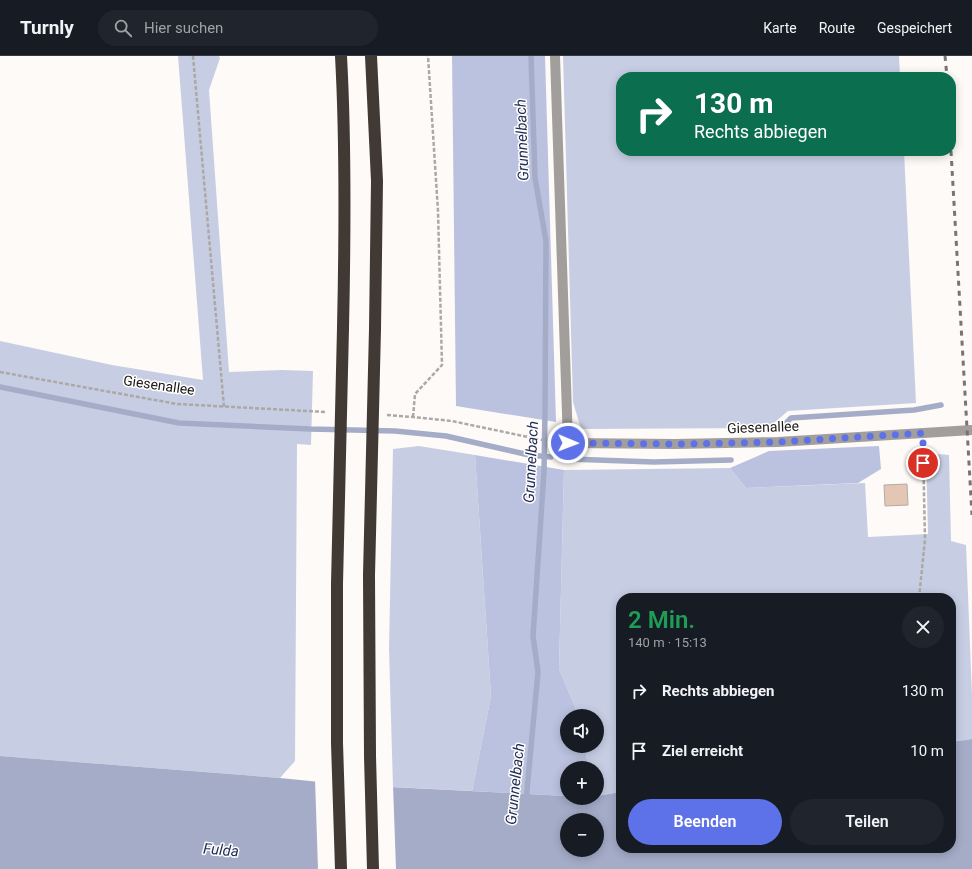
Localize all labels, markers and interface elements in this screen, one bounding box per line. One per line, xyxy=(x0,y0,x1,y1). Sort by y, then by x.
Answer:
search box xyxy=(98,10,378,46)
text: Turnly xyxy=(20,16,74,39)
icon: search xyxy=(112,17,134,39)
text: Hier suchen xyxy=(144,19,223,37)
text: Karte xyxy=(763,20,797,36)
text: Route xyxy=(819,20,855,36)
text: Gespeichert xyxy=(877,20,952,36)
text: 130 m xyxy=(694,87,773,120)
icon: right xyxy=(628,88,680,140)
water label: Grunnelbach xyxy=(512,99,532,181)
text: Rechts abbiegen xyxy=(694,121,827,142)
street label: Giesenallee xyxy=(122,372,196,398)
street label: Giesenallee xyxy=(727,418,799,436)
water label: Grunnelbach xyxy=(520,421,542,503)
position arrow xyxy=(547,422,589,464)
pin xyxy=(906,446,940,480)
icon: arrive xyxy=(912,452,934,474)
text: 2 Min. xyxy=(628,606,695,634)
button: close xyxy=(902,606,944,648)
text: 140 m · 15:13 xyxy=(628,635,707,650)
icon: right xyxy=(628,680,650,702)
text: Rechts abbiegen xyxy=(662,682,775,700)
text: 130 m xyxy=(902,682,944,700)
map controls xyxy=(560,709,604,857)
button: sound xyxy=(560,709,604,753)
icon: arrive xyxy=(628,740,650,762)
water label: Grunnelbach xyxy=(502,742,528,826)
text: Ziel erreicht xyxy=(662,742,743,760)
text: 10 m xyxy=(910,742,944,760)
button: + xyxy=(560,761,604,805)
button: Beenden xyxy=(628,799,782,845)
button: Teilen xyxy=(790,799,944,845)
button: − xyxy=(560,813,604,857)
water label: Fulda xyxy=(203,839,240,861)

